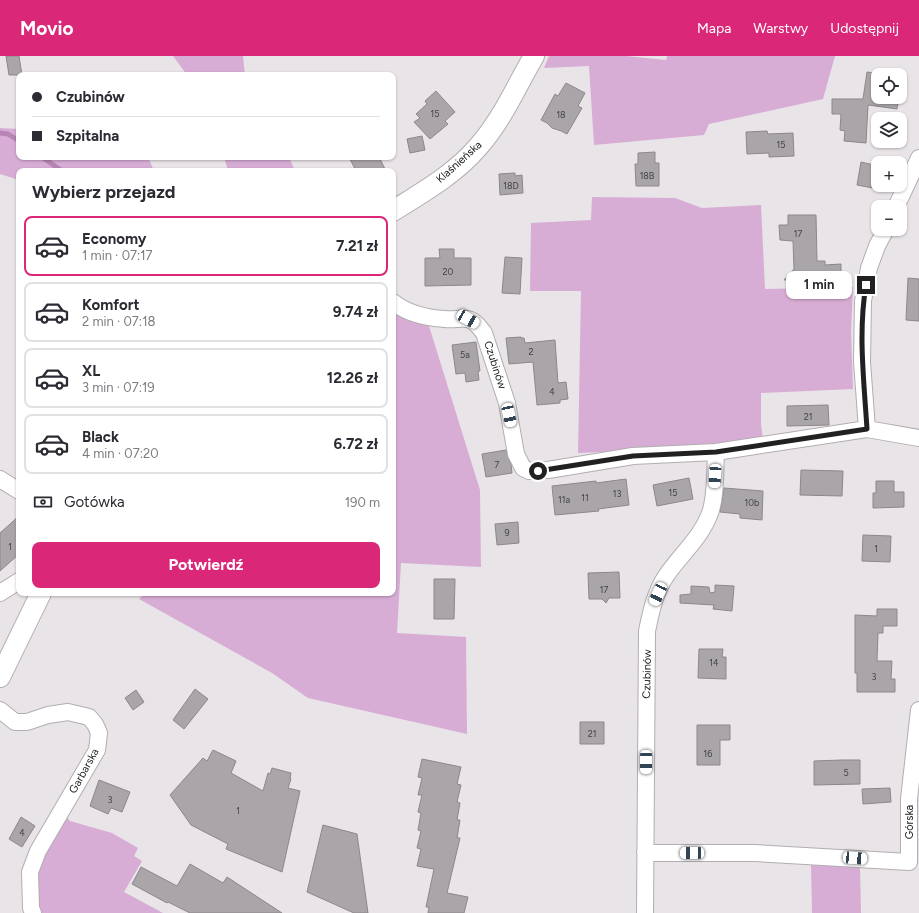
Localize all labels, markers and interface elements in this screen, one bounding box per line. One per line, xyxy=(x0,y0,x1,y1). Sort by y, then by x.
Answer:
text: Movio xyxy=(20,17,74,40)
text: Mapa xyxy=(697,20,731,37)
text: Warstwy xyxy=(753,20,808,37)
text: Udostępnij xyxy=(830,20,899,37)
map controls xyxy=(871,68,907,236)
button: locate xyxy=(871,68,907,104)
text: Czubinów xyxy=(56,88,125,106)
house number: 15 xyxy=(431,108,439,119)
house number: 18 xyxy=(556,109,566,120)
button: layers xyxy=(871,112,907,148)
text: Szpitalna xyxy=(56,127,119,145)
street label: Klaśnieńska xyxy=(434,138,484,186)
house number: 15 xyxy=(777,139,785,150)
button: + xyxy=(871,156,907,192)
house number: 18B xyxy=(640,170,655,181)
house number: 18D xyxy=(503,180,519,191)
text: Wybierz przejazd xyxy=(32,181,175,203)
button: − xyxy=(871,200,907,236)
icon: car xyxy=(34,228,70,264)
house number: 17 xyxy=(794,228,802,239)
text: Economy xyxy=(82,230,147,248)
text: 7.21 zł xyxy=(336,237,378,255)
text: 1 min · 07:17 xyxy=(82,248,153,263)
house number: 20 xyxy=(443,266,454,277)
callout: 1 min xyxy=(786,271,852,299)
route end xyxy=(857,276,875,294)
text: 1 min xyxy=(804,277,834,292)
icon: car xyxy=(34,294,70,330)
text: Komfort xyxy=(82,296,139,314)
text: 9.74 zł xyxy=(333,303,378,321)
car xyxy=(455,308,481,330)
text: 2 min · 07:18 xyxy=(82,314,156,329)
street label: Czubinów xyxy=(481,339,509,391)
house number: 2 xyxy=(528,346,534,357)
house number: 5a xyxy=(460,349,470,360)
icon: car xyxy=(34,360,70,396)
text: XL xyxy=(82,362,100,380)
text: 12.26 zł xyxy=(327,369,378,387)
text: 3 min · 07:19 xyxy=(82,380,155,395)
house number: 4 xyxy=(549,386,555,397)
car xyxy=(501,402,517,428)
house number: 21 xyxy=(804,411,812,422)
icon: car xyxy=(34,426,70,462)
text: Black xyxy=(82,428,119,446)
text: 6.72 zł xyxy=(334,435,378,453)
text: 4 min · 07:20 xyxy=(82,446,159,461)
house number: 7 xyxy=(495,459,500,470)
route start xyxy=(529,462,547,480)
car xyxy=(708,464,722,488)
house number: 15 xyxy=(669,487,677,498)
house number: 13 xyxy=(613,488,621,499)
icon: cash xyxy=(32,491,54,513)
house number: 11 xyxy=(581,492,589,503)
text: Gotówka xyxy=(64,493,125,511)
house number: 11a xyxy=(558,494,570,505)
text: 190 m xyxy=(345,495,380,510)
house number: 10b xyxy=(745,497,759,508)
house number: 9 xyxy=(504,527,510,538)
house number: 1 xyxy=(8,541,12,552)
button: Potwierdź xyxy=(32,542,380,588)
house number: 1 xyxy=(874,543,878,554)
car xyxy=(647,581,669,607)
house number: 17 xyxy=(600,584,608,595)
street label: Czubinów xyxy=(640,649,654,699)
house number: 14 xyxy=(709,657,719,668)
house number: 3 xyxy=(872,671,877,682)
house number: 21 xyxy=(588,728,596,739)
street label: Garbarska xyxy=(66,746,102,796)
house number: 16 xyxy=(704,748,712,759)
car xyxy=(640,750,652,774)
house number: 5 xyxy=(843,767,849,778)
house number: 3 xyxy=(108,794,113,805)
house number: 1 xyxy=(236,805,240,816)
street label: Górska xyxy=(903,805,916,839)
house number: 4 xyxy=(19,827,25,838)
car xyxy=(680,847,704,859)
car xyxy=(843,851,867,865)

